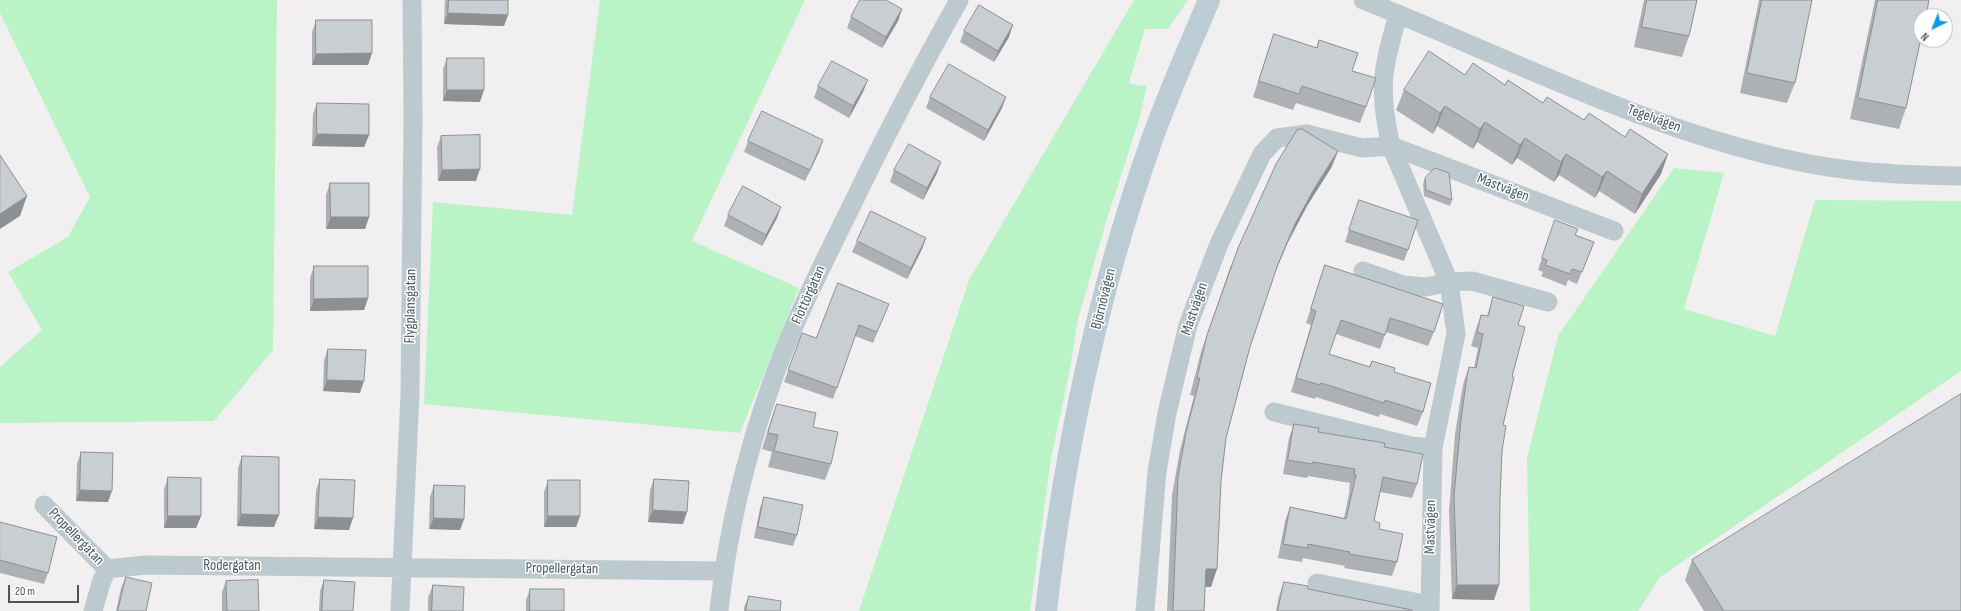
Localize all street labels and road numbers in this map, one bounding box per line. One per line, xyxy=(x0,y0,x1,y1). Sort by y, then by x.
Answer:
street label: Tegelvägen xyxy=(1625,101,1683,137)
street label: Mastvägen xyxy=(1474,170,1532,206)
street label: Flottörgatan xyxy=(788,263,830,327)
street label: Björnövägen xyxy=(1088,267,1120,331)
street label: Flygplansgatan xyxy=(401,269,421,343)
street label: Mastvägen xyxy=(1178,280,1212,338)
street label: Mastvägen xyxy=(1422,500,1440,554)
street label: Propellergatan xyxy=(44,505,108,569)
street label: Rodergatan xyxy=(203,557,261,575)
street label: Propellergatan xyxy=(526,559,598,579)

